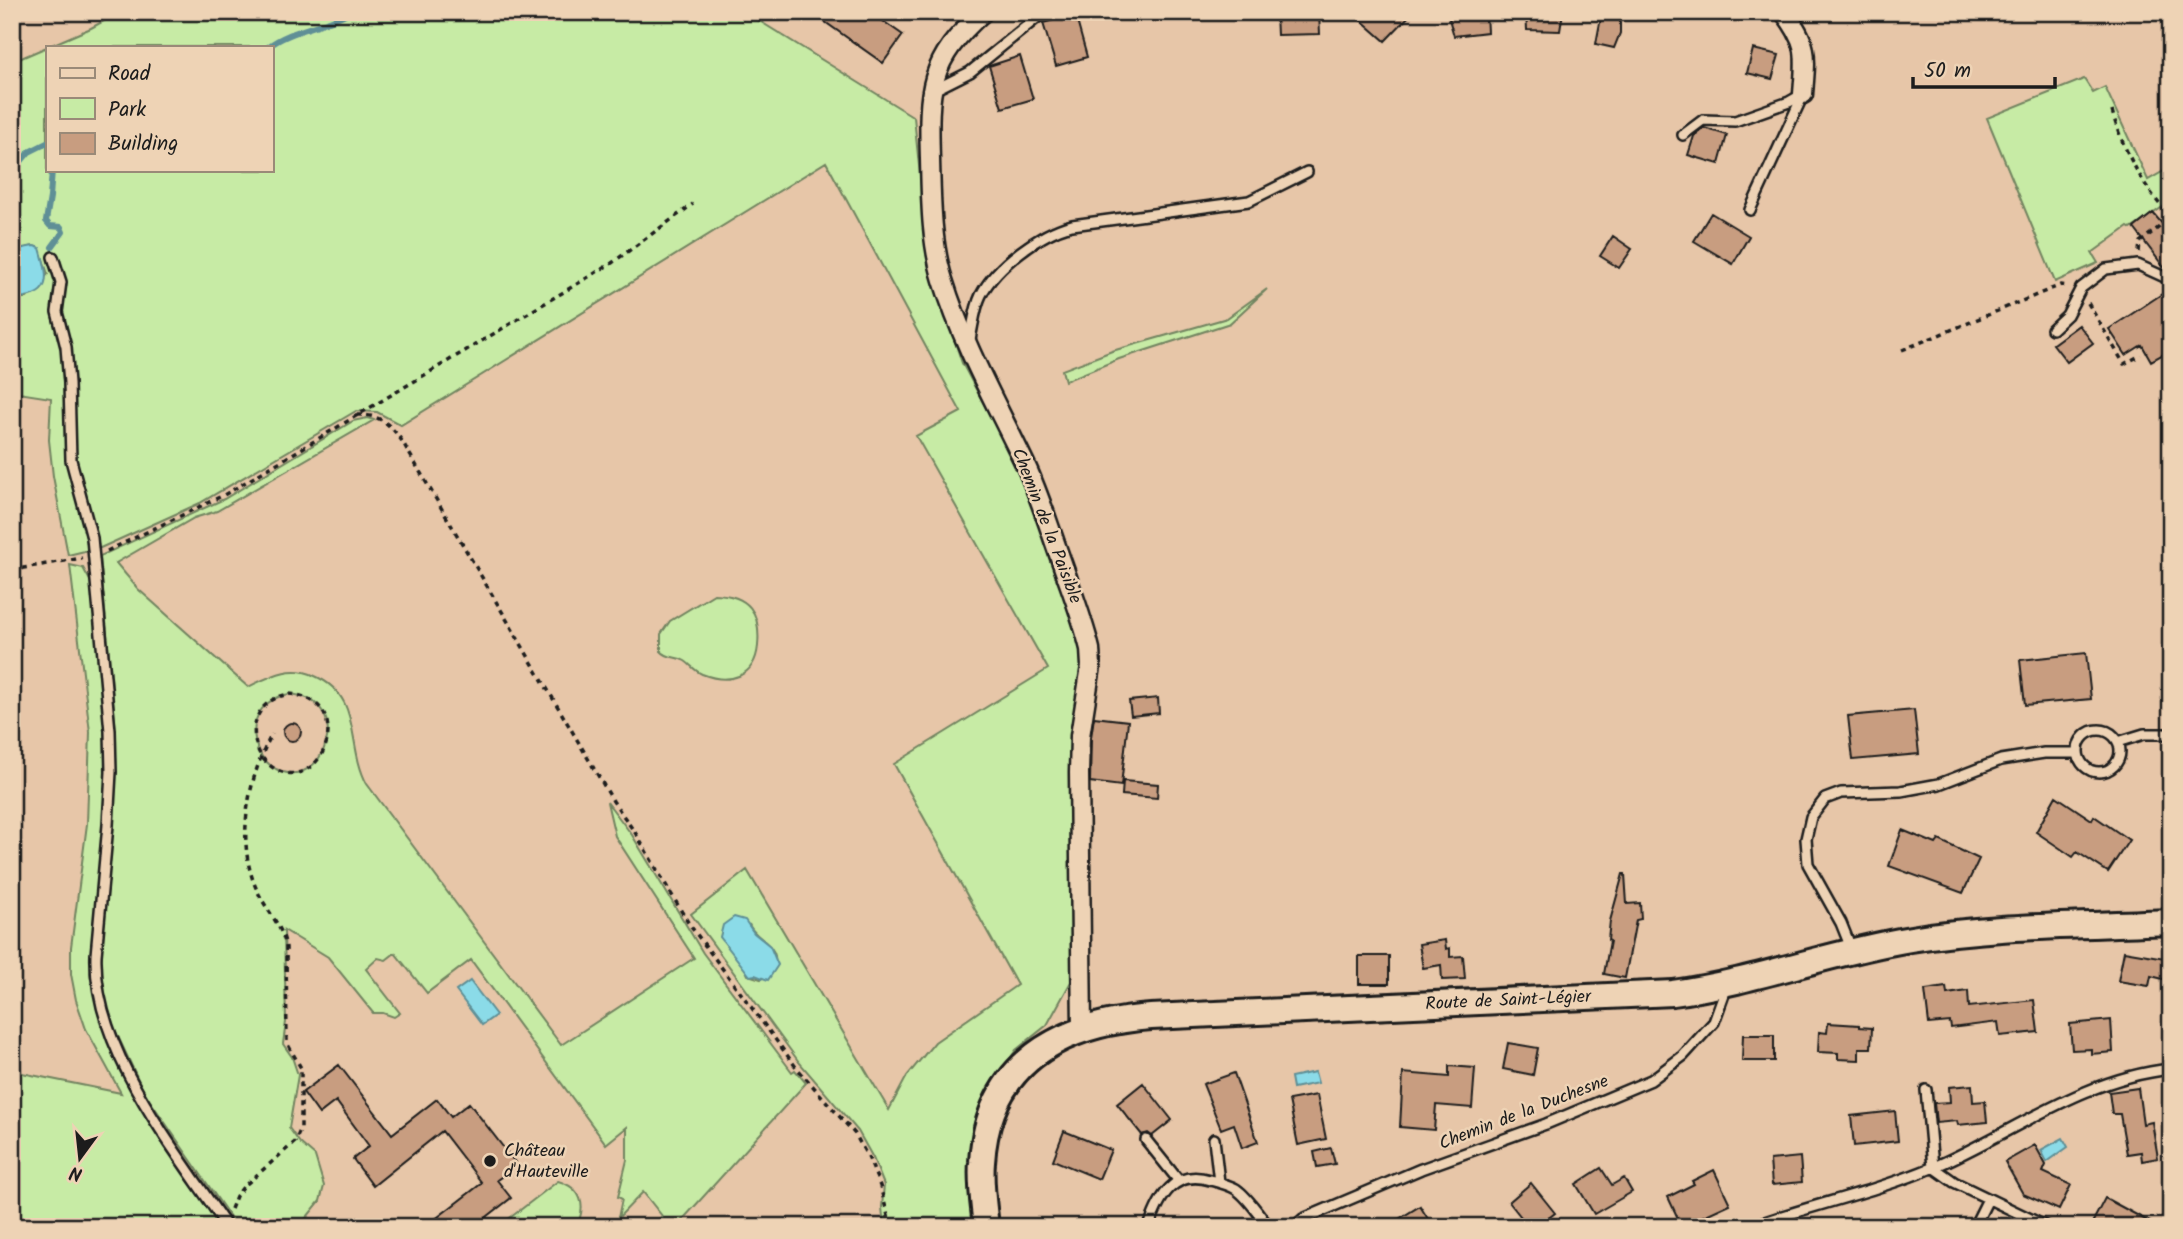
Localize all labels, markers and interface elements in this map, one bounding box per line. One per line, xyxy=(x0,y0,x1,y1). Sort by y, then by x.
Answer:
legend xyxy=(46,46,273,172)
scale bar xyxy=(1913,46,2055,90)
text: 50 m xyxy=(1924,55,1971,88)
text: Road xyxy=(108,58,151,91)
text: Park xyxy=(108,94,146,127)
text: Building xyxy=(108,128,178,161)
street label: Chemin de la Paisible xyxy=(1003,444,1089,608)
street label: Route de Saint-Légier xyxy=(1425,982,1593,1019)
street label: Chemin de la Duchesne xyxy=(1435,1067,1613,1159)
north arrow xyxy=(46,1124,116,1194)
place label: Château d'Hauteville xyxy=(504,1137,589,1187)
marker: Château d'Hauteville xyxy=(482,1153,498,1169)
text: N xyxy=(66,1156,86,1189)

